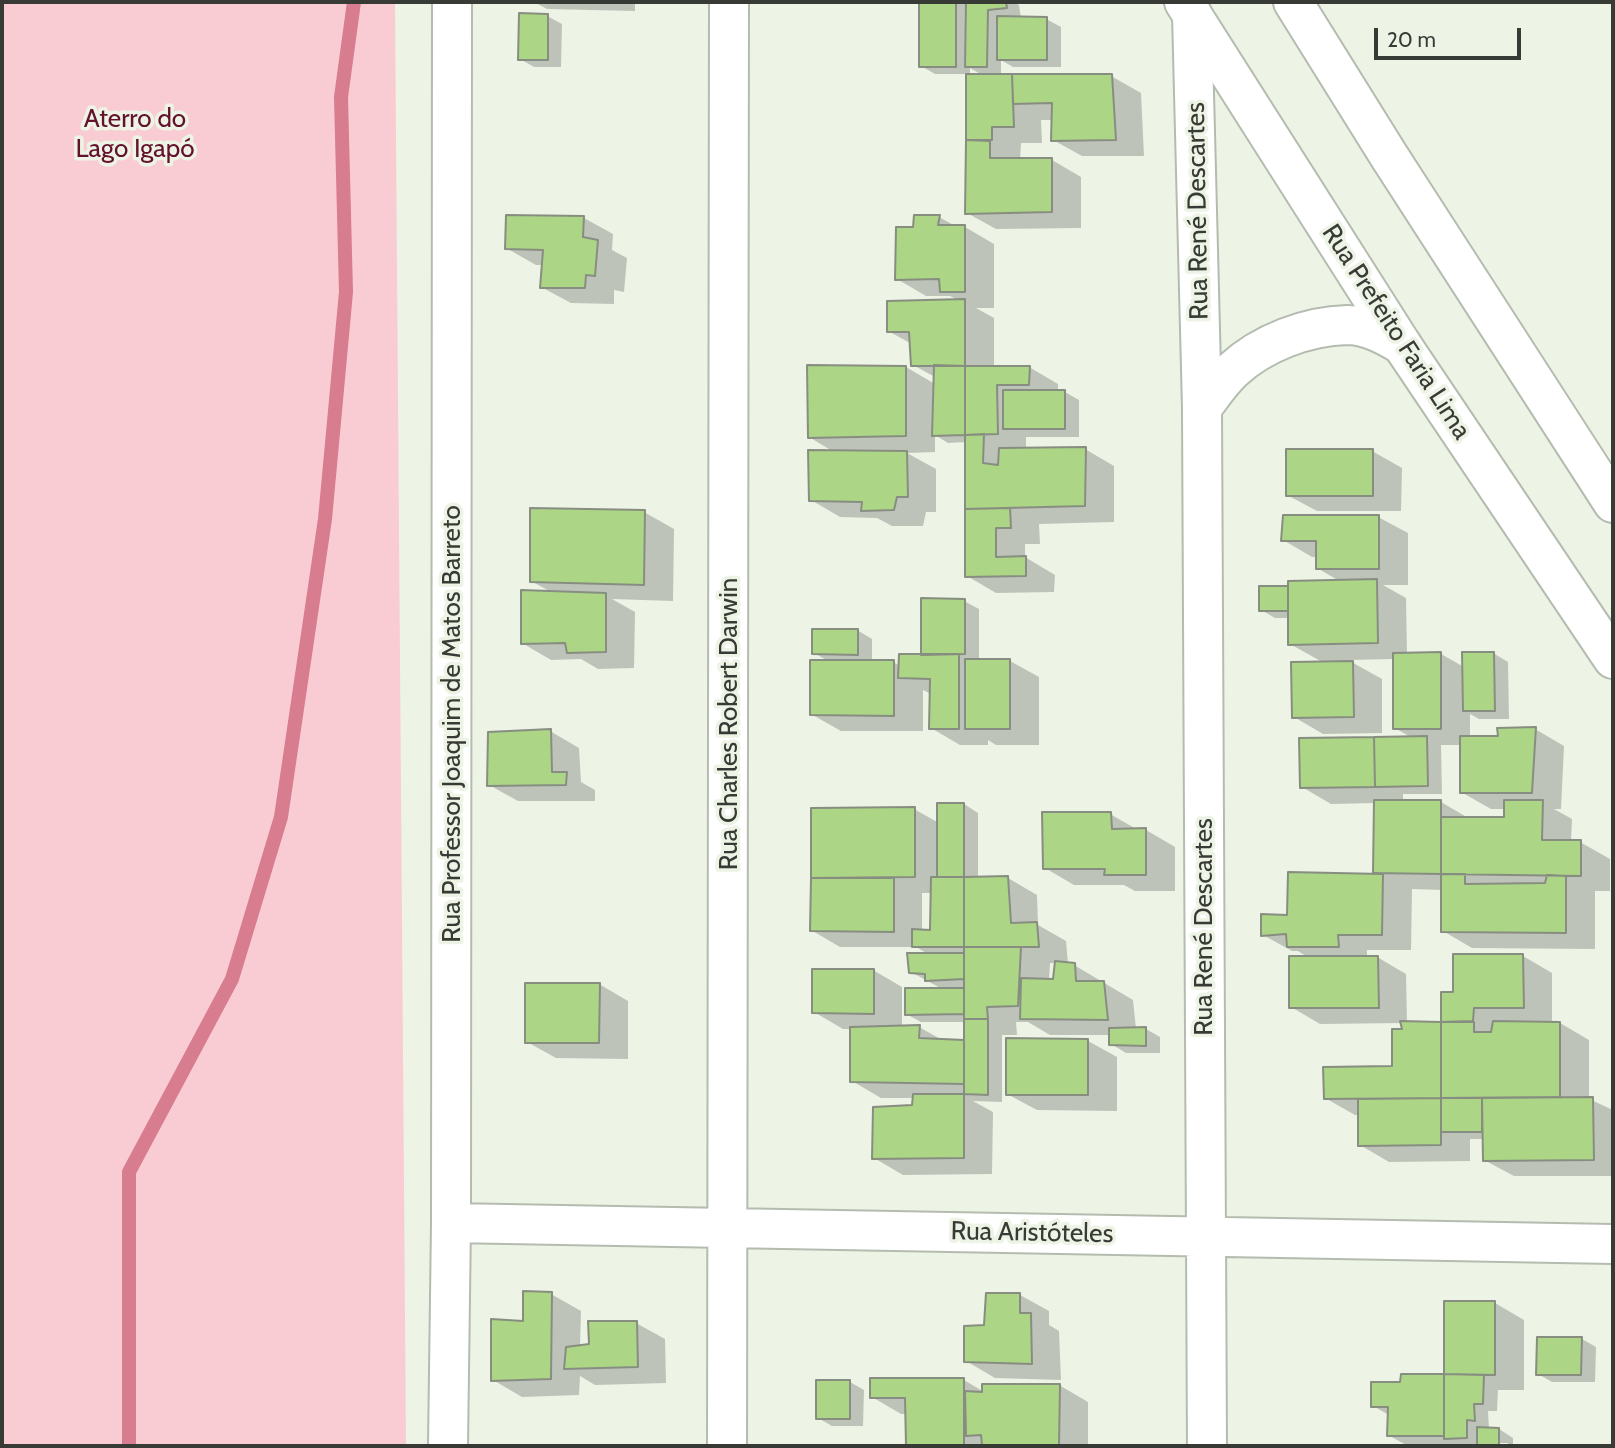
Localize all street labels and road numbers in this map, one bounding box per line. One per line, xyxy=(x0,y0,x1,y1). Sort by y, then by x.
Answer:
street label: Rua René Descartes xyxy=(1181,102,1215,320)
street label: Rua Prefeito Faria Lima xyxy=(1315,219,1477,445)
street label: Rua Professor Joaquim de Matos Barreto xyxy=(436,505,468,943)
street label: Rua Charles Robert Darwin xyxy=(713,578,745,870)
street label: Rua René Descartes xyxy=(1188,818,1220,1036)
street label: Rua Aristóteles xyxy=(950,1216,1114,1250)

